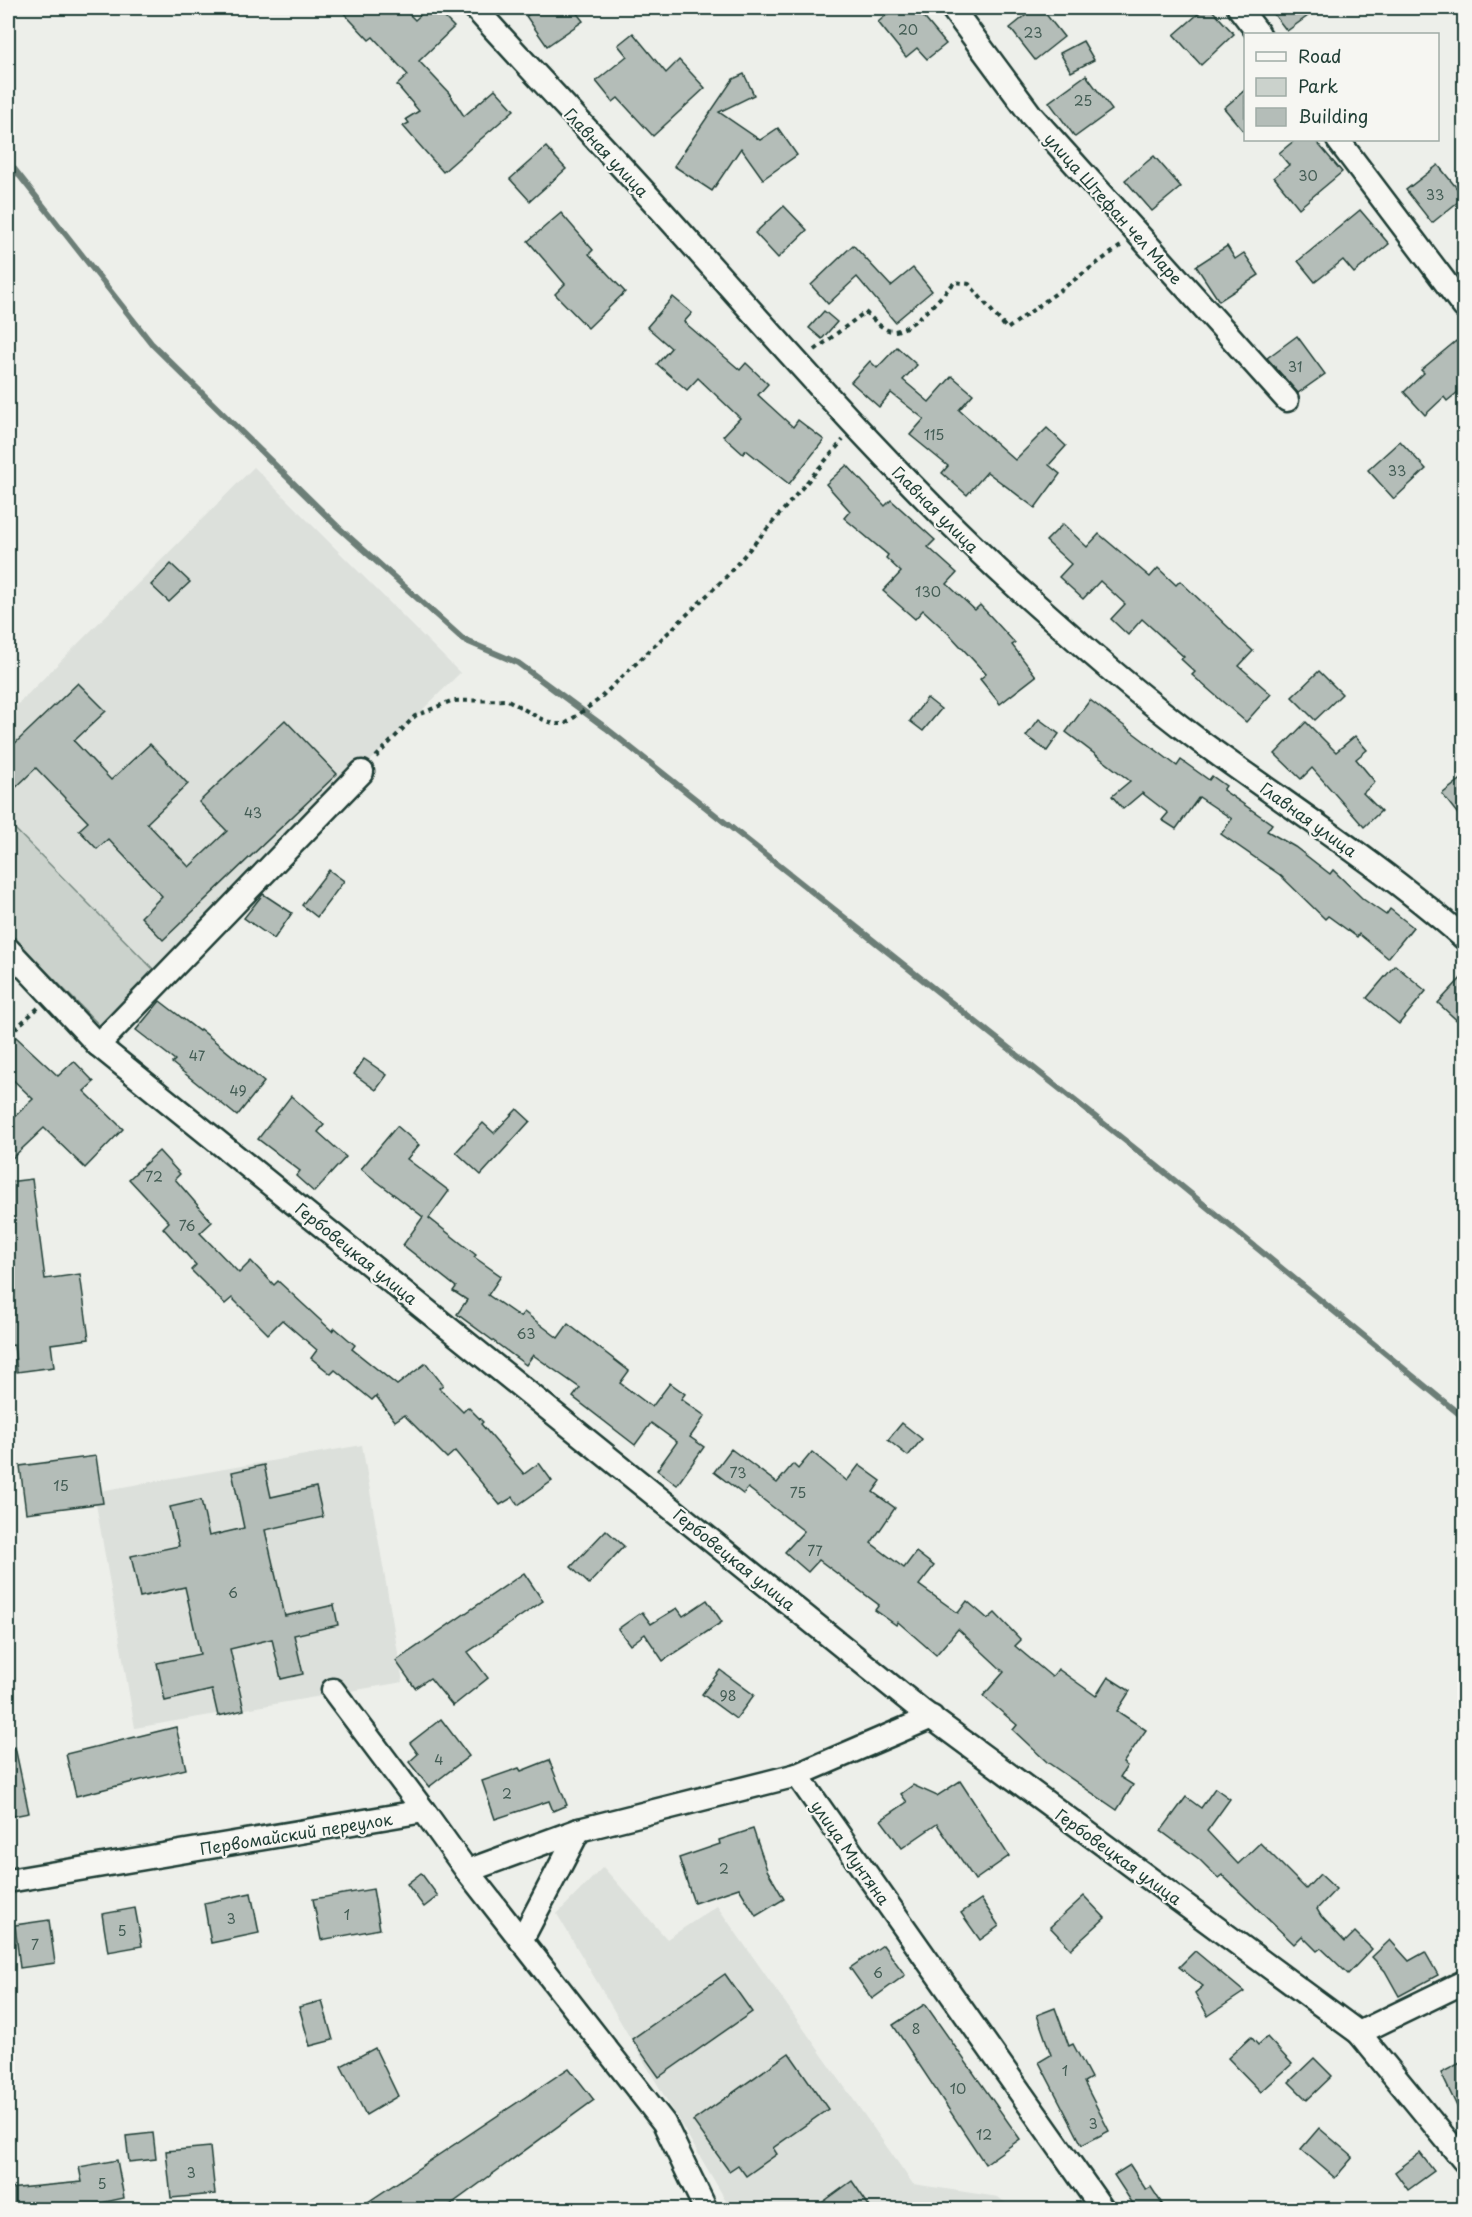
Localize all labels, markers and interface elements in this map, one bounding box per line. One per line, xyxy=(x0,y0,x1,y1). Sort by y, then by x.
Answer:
house number: 20 xyxy=(898,19,918,40)
house number: 23 xyxy=(1024,22,1042,43)
legend xyxy=(1244,33,1439,141)
text: Road xyxy=(1298,42,1342,69)
text: Park xyxy=(1298,72,1338,99)
house number: 25 xyxy=(1074,90,1092,111)
street label: Главная улица xyxy=(559,102,655,202)
text: Building xyxy=(1298,102,1368,129)
street label: улица Штефан чел Маре xyxy=(1039,127,1189,289)
house number: 30 xyxy=(1298,165,1318,186)
house number: 33 xyxy=(1426,184,1444,205)
house number: 31 xyxy=(1288,356,1302,377)
house number: 115 xyxy=(924,424,944,445)
street label: Главная улица xyxy=(887,460,985,558)
house number: 33 xyxy=(1388,460,1406,481)
house number: 130 xyxy=(915,581,941,602)
street label: Главная улица xyxy=(1256,776,1362,862)
house number: 43 xyxy=(244,802,262,823)
house number: 47 xyxy=(189,1045,206,1066)
house number: 49 xyxy=(229,1080,247,1101)
house number: 72 xyxy=(145,1166,163,1187)
street label: Гербовецкая улица xyxy=(291,1196,423,1310)
house number: 76 xyxy=(179,1215,196,1236)
house number: 63 xyxy=(517,1323,535,1344)
house number: 73 xyxy=(730,1462,746,1483)
house number: 15 xyxy=(53,1475,69,1496)
house number: 75 xyxy=(790,1482,806,1503)
street label: Гербовецкая улица xyxy=(669,1502,801,1616)
house number: 77 xyxy=(807,1540,823,1561)
house number: 6 xyxy=(228,1582,238,1603)
house number: 98 xyxy=(720,1685,736,1706)
house number: 4 xyxy=(434,1749,444,1770)
house number: 2 xyxy=(502,1783,512,1804)
street label: улица Мунтяна xyxy=(806,1795,896,1909)
street label: Гербовецкая улица xyxy=(1051,1802,1187,1910)
street label: Первомайский переулок xyxy=(198,1806,394,1860)
house number: 2 xyxy=(719,1858,729,1879)
house number: 1 xyxy=(344,1904,350,1925)
house number: 3 xyxy=(226,1908,236,1929)
house number: 5 xyxy=(117,1920,127,1941)
house number: 7 xyxy=(31,1934,39,1955)
house number: 6 xyxy=(873,1962,883,1983)
house number: 8 xyxy=(912,2018,920,2039)
house number: 1 xyxy=(1062,2060,1068,2081)
house number: 10 xyxy=(950,2078,966,2099)
house number: 3 xyxy=(1088,2113,1098,2134)
house number: 12 xyxy=(976,2124,992,2145)
house number: 3 xyxy=(186,2162,196,2183)
house number: 5 xyxy=(97,2173,107,2194)

